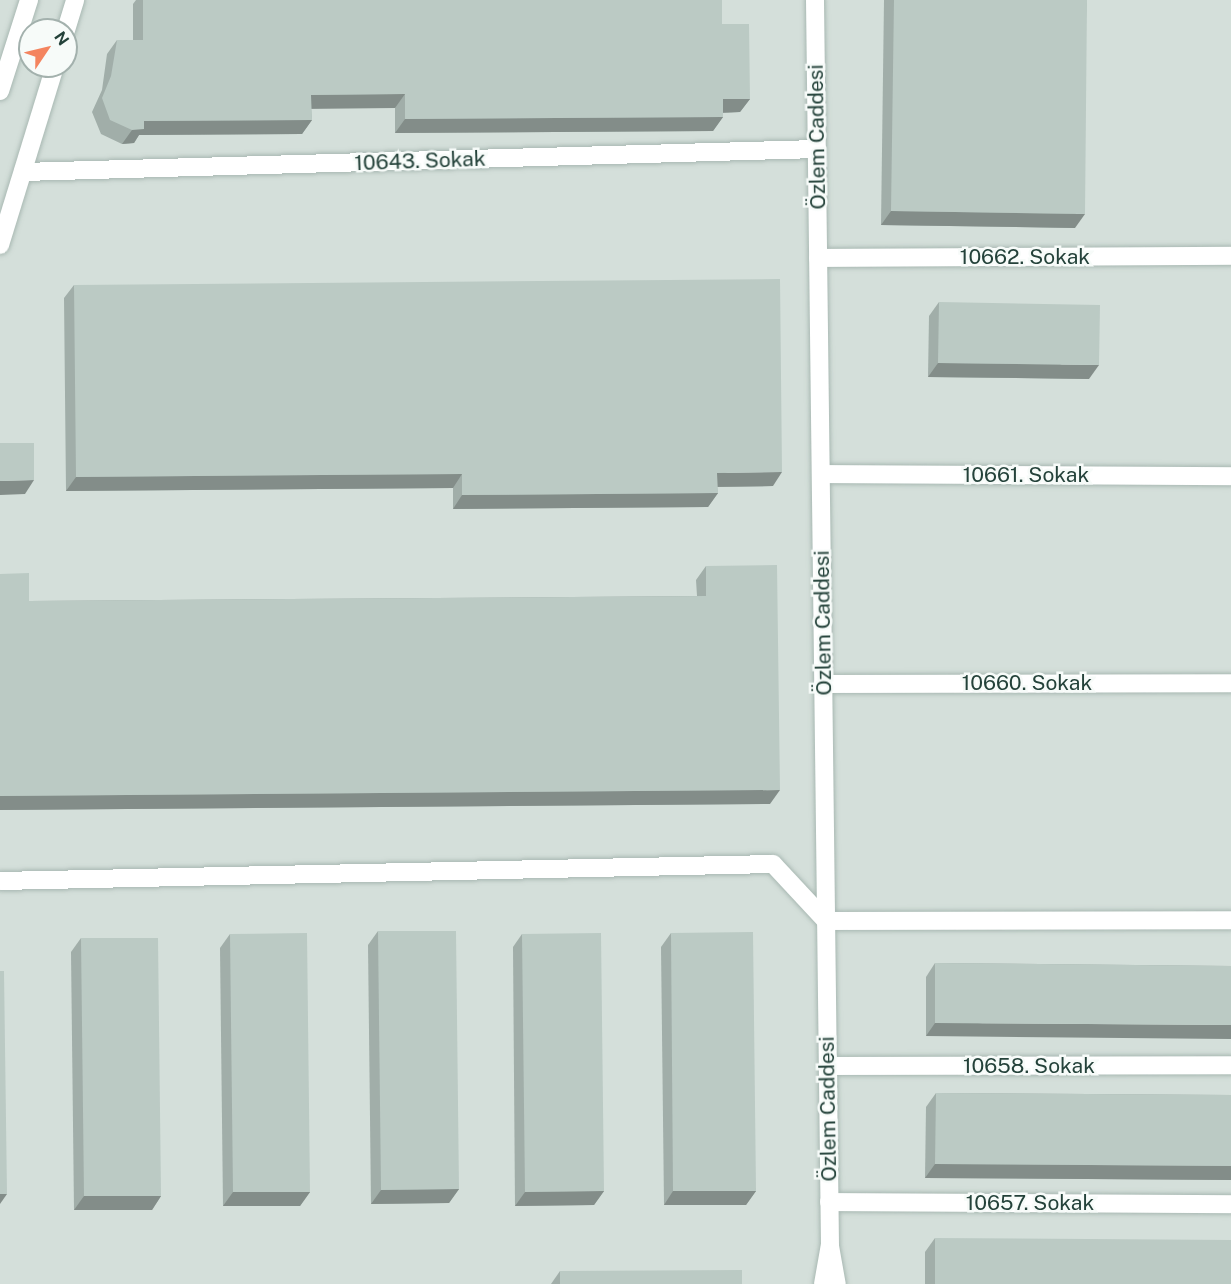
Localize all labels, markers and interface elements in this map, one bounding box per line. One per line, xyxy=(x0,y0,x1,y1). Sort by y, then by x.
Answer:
north arrow xyxy=(18,18,78,78)
text: N xyxy=(50,28,73,49)
street label: Özlem Caddesi xyxy=(803,64,831,210)
street label: 10643. Sokak xyxy=(354,146,486,176)
street label: 10662. Sokak xyxy=(960,244,1090,270)
street label: 10661. Sokak xyxy=(963,462,1089,488)
street label: Özlem Caddesi xyxy=(809,550,837,696)
street label: 10660. Sokak xyxy=(962,670,1092,696)
street label: Özlem Caddesi xyxy=(814,1036,842,1182)
street label: 10658. Sokak xyxy=(963,1053,1095,1079)
street label: 10657. Sokak xyxy=(966,1190,1094,1216)

